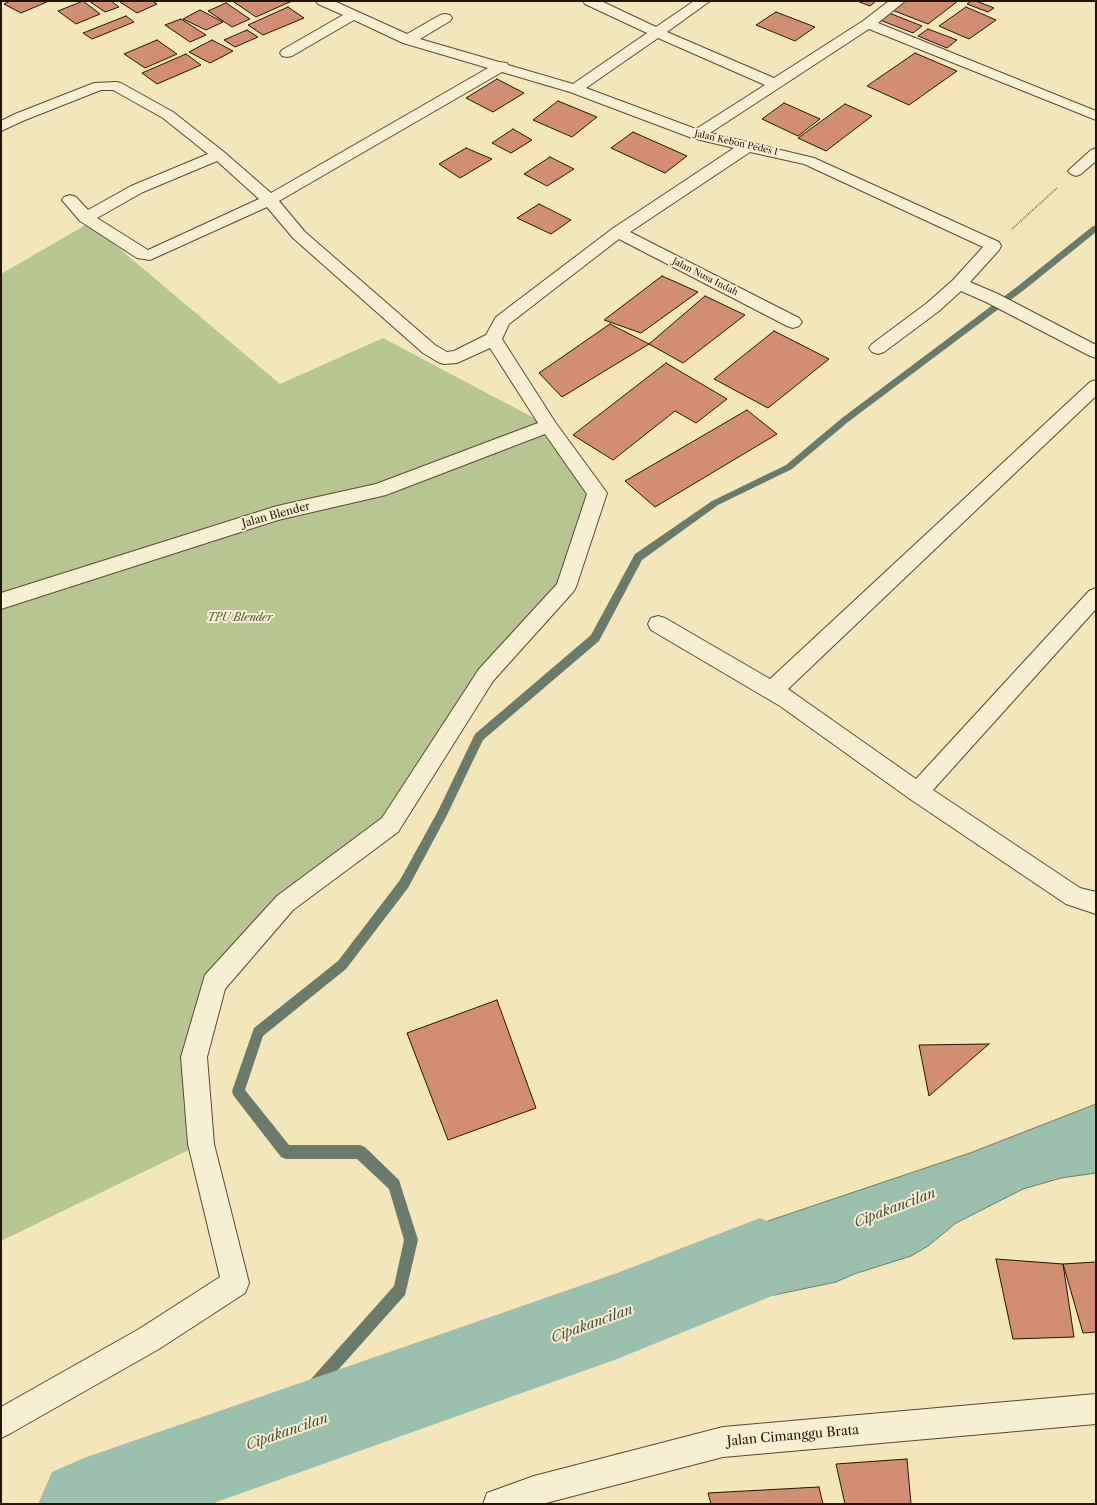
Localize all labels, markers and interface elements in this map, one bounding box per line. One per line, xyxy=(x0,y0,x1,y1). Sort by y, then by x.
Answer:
street label: Jalan Kebon Pedes I xyxy=(693,128,779,158)
street label: Jalan Nusa Indah xyxy=(670,256,740,298)
street label: Jalan Blender xyxy=(241,500,311,530)
park label: TPU Blender xyxy=(207,611,273,625)
water label: Cipakancilan xyxy=(852,1185,938,1231)
water label: Cipakancilan xyxy=(549,1301,635,1347)
water label: Cipakancilan xyxy=(244,1410,330,1454)
street label: Jalan Cimanggu Brata xyxy=(726,1422,860,1450)

